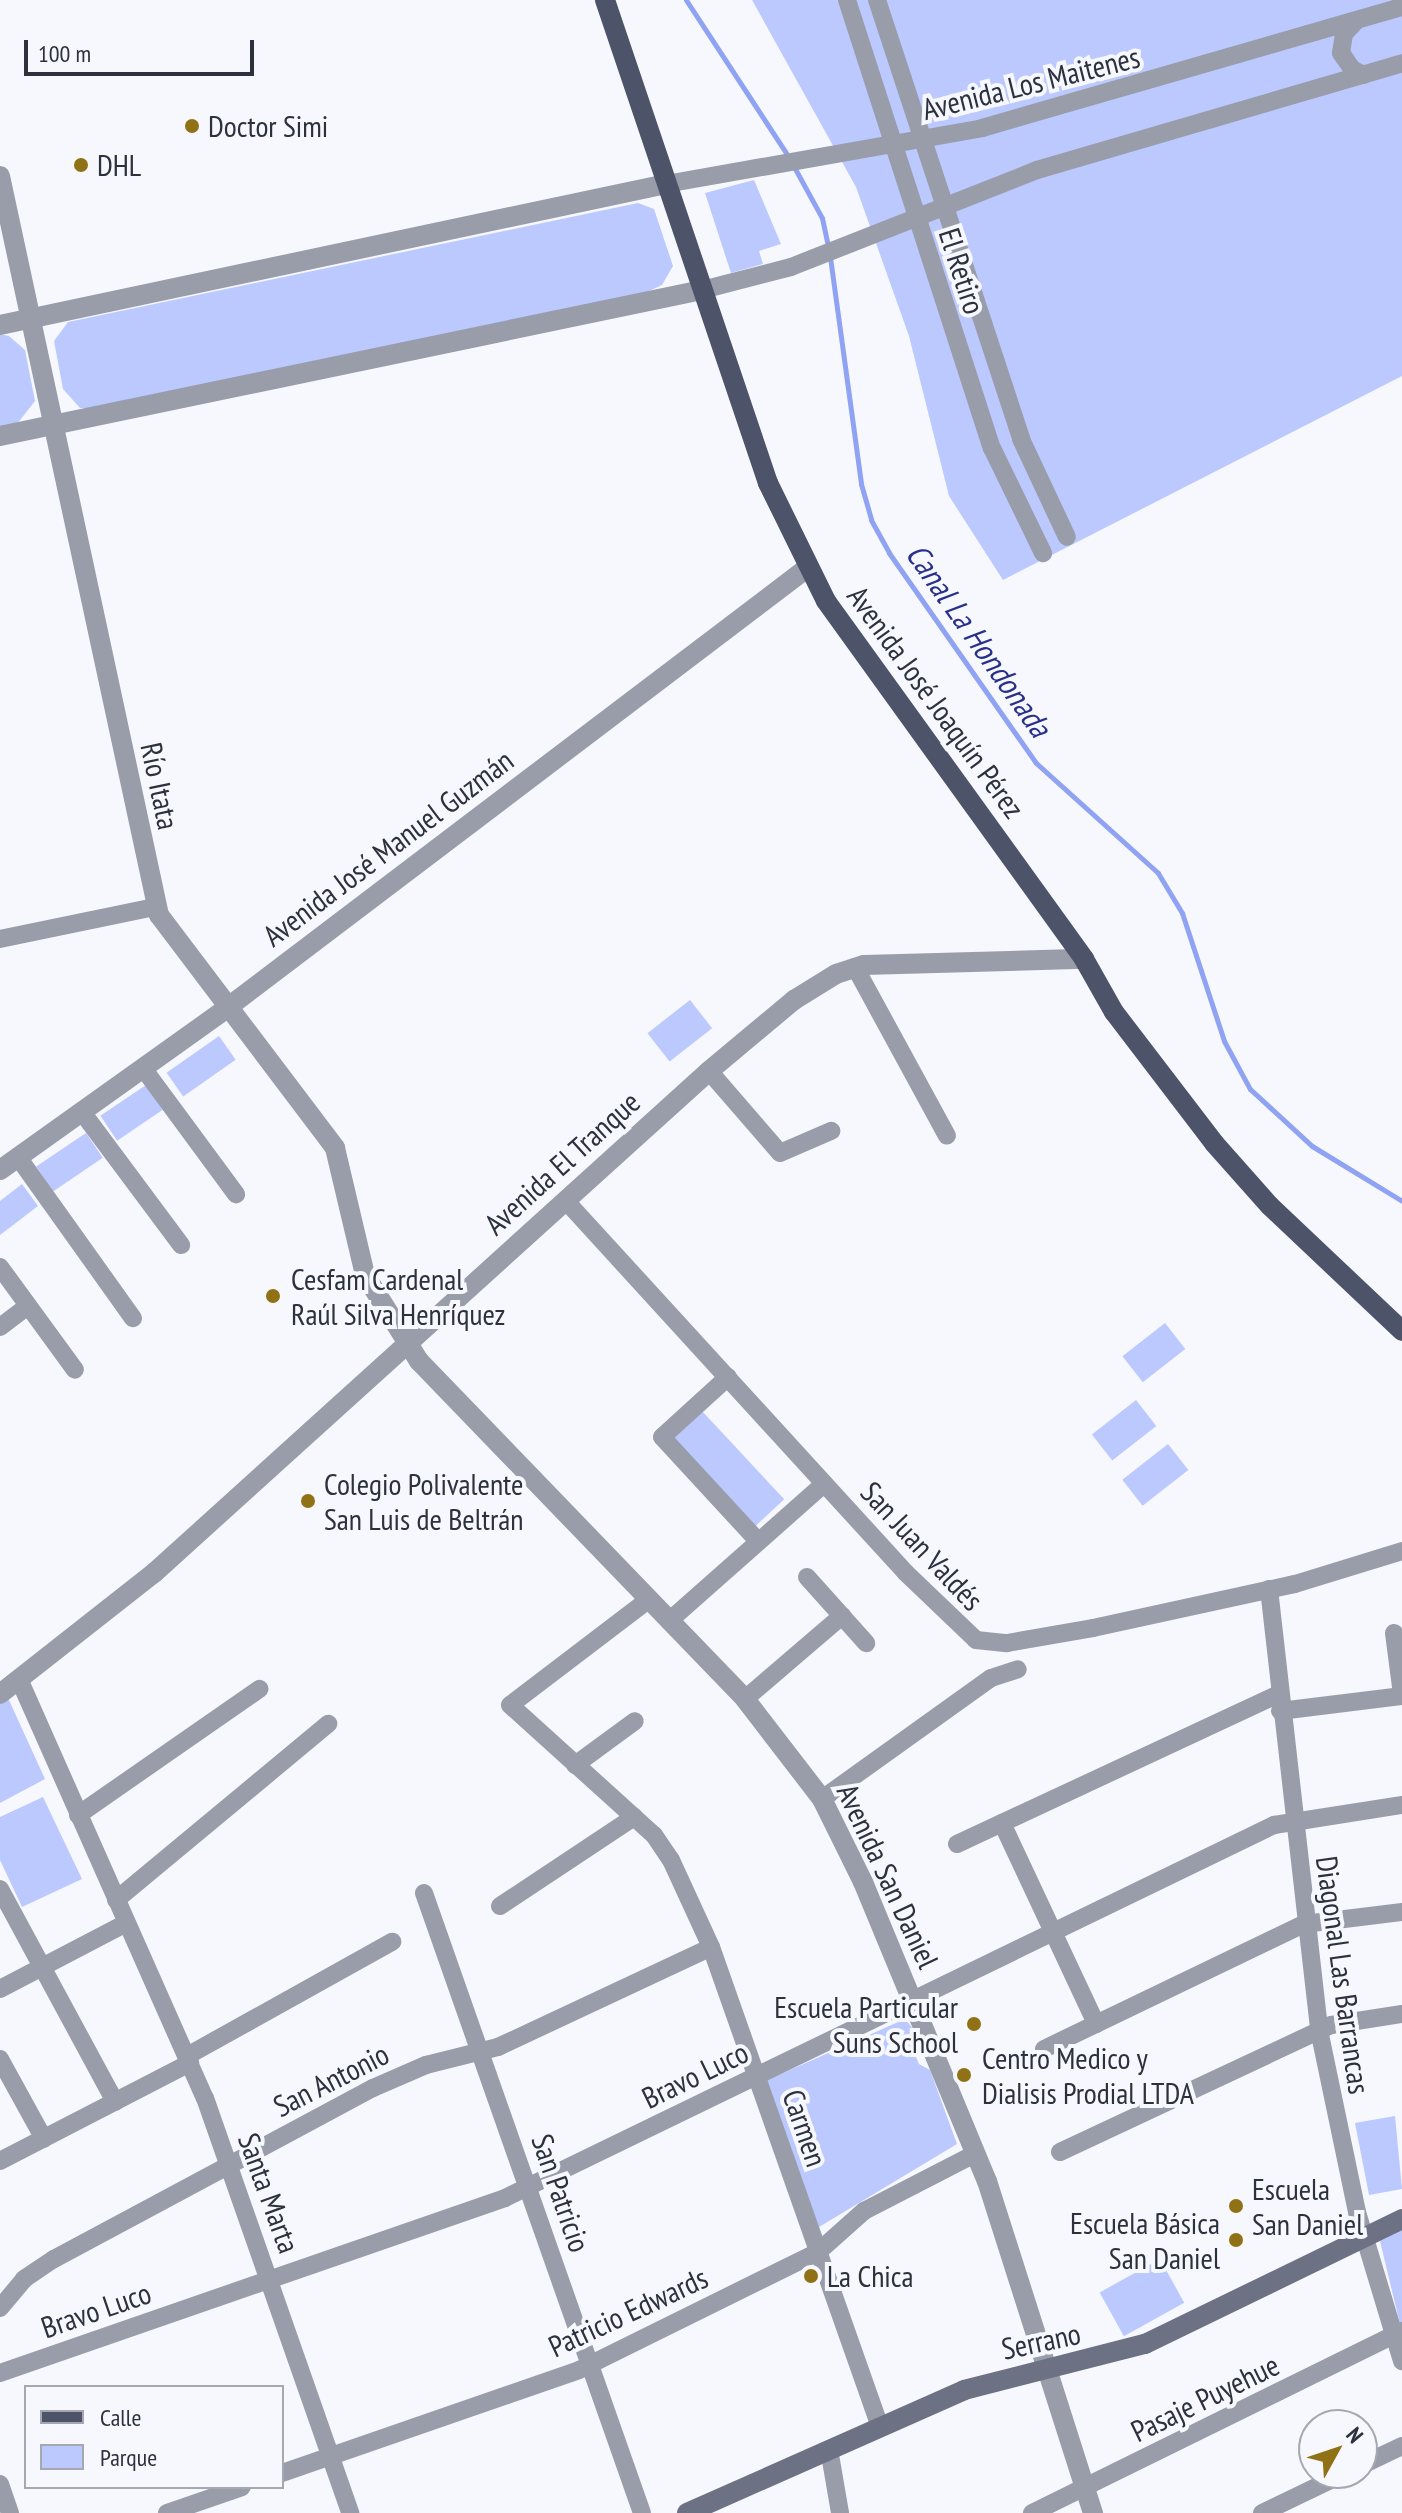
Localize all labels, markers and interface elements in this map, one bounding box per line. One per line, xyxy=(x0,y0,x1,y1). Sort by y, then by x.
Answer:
scale bar xyxy=(28,24,258,74)
text: 100 m xyxy=(38,38,91,69)
street label: Avenida Los Maitenes xyxy=(919,39,1143,127)
place label: Doctor Simi xyxy=(208,108,328,144)
marker: Doctor Simi xyxy=(183,117,201,135)
place label: DHL xyxy=(97,147,141,183)
marker: DHL xyxy=(72,156,90,174)
street label: El Retiro xyxy=(931,224,993,318)
water label: Canal La Hondonada xyxy=(898,536,1060,744)
street label: Avenida José Joaquín Pérez xyxy=(840,579,1032,825)
street label: Río Itata xyxy=(133,739,187,833)
street label: Avenida José Manuel Guzmán xyxy=(256,742,520,954)
street label: Avenida El Tranque xyxy=(477,1084,647,1242)
place label: Cesfam Cardenal Raúl Silva Henríquez xyxy=(291,1261,505,1332)
marker: Cesfam Cardenal Raúl Silva Henríquez xyxy=(262,1285,284,1307)
place label: Colegio Polivalente San Luis de Beltrán xyxy=(324,1466,523,1536)
street label: San Juan Valdés xyxy=(853,1474,991,1618)
marker: Colegio Polivalente San Luis de Beltrán xyxy=(299,1492,317,1510)
street label: Avenida San Daniel xyxy=(830,1778,946,1974)
street label: Diagonal Las Barrancas xyxy=(1308,1854,1378,2096)
place label: Escuela Particular Suns School xyxy=(774,1989,958,2060)
marker: Escuela Particular Suns School xyxy=(965,2015,983,2033)
street label: Bravo Luco xyxy=(636,2034,754,2116)
street label: San Antonio xyxy=(267,2036,395,2124)
place label: Centro Medico y Dialisis Prodial LTDA xyxy=(982,2040,1194,2110)
marker: Centro Medico y Dialisis Prodial LTDA xyxy=(953,2064,975,2086)
street label: Carmen xyxy=(775,2085,835,2171)
street label: Santa Marta xyxy=(231,2128,307,2258)
street label: San Patricio xyxy=(524,2129,598,2257)
place label: Escuela San Daniel xyxy=(1252,2171,1363,2242)
marker: Escuela San Daniel xyxy=(1227,2197,1245,2215)
place label: Escuela Básica San Daniel xyxy=(1070,2205,1220,2276)
marker: Escuela Básica San Daniel xyxy=(1227,2231,1245,2249)
place label: La Chica xyxy=(827,2258,914,2294)
street label: Patricio Edwards xyxy=(543,2260,713,2364)
marker: La Chica xyxy=(802,2267,820,2285)
street label: Bravo Luco xyxy=(36,2275,156,2345)
street label: Serrano xyxy=(998,2315,1084,2367)
street label: Pasaje Puyehue xyxy=(1125,2347,1285,2449)
legend xyxy=(24,2385,284,2489)
text: Calle xyxy=(100,2402,141,2433)
north arrow xyxy=(1298,2409,1378,2489)
text: N xyxy=(1340,2421,1369,2448)
text: Parque xyxy=(100,2442,157,2473)

